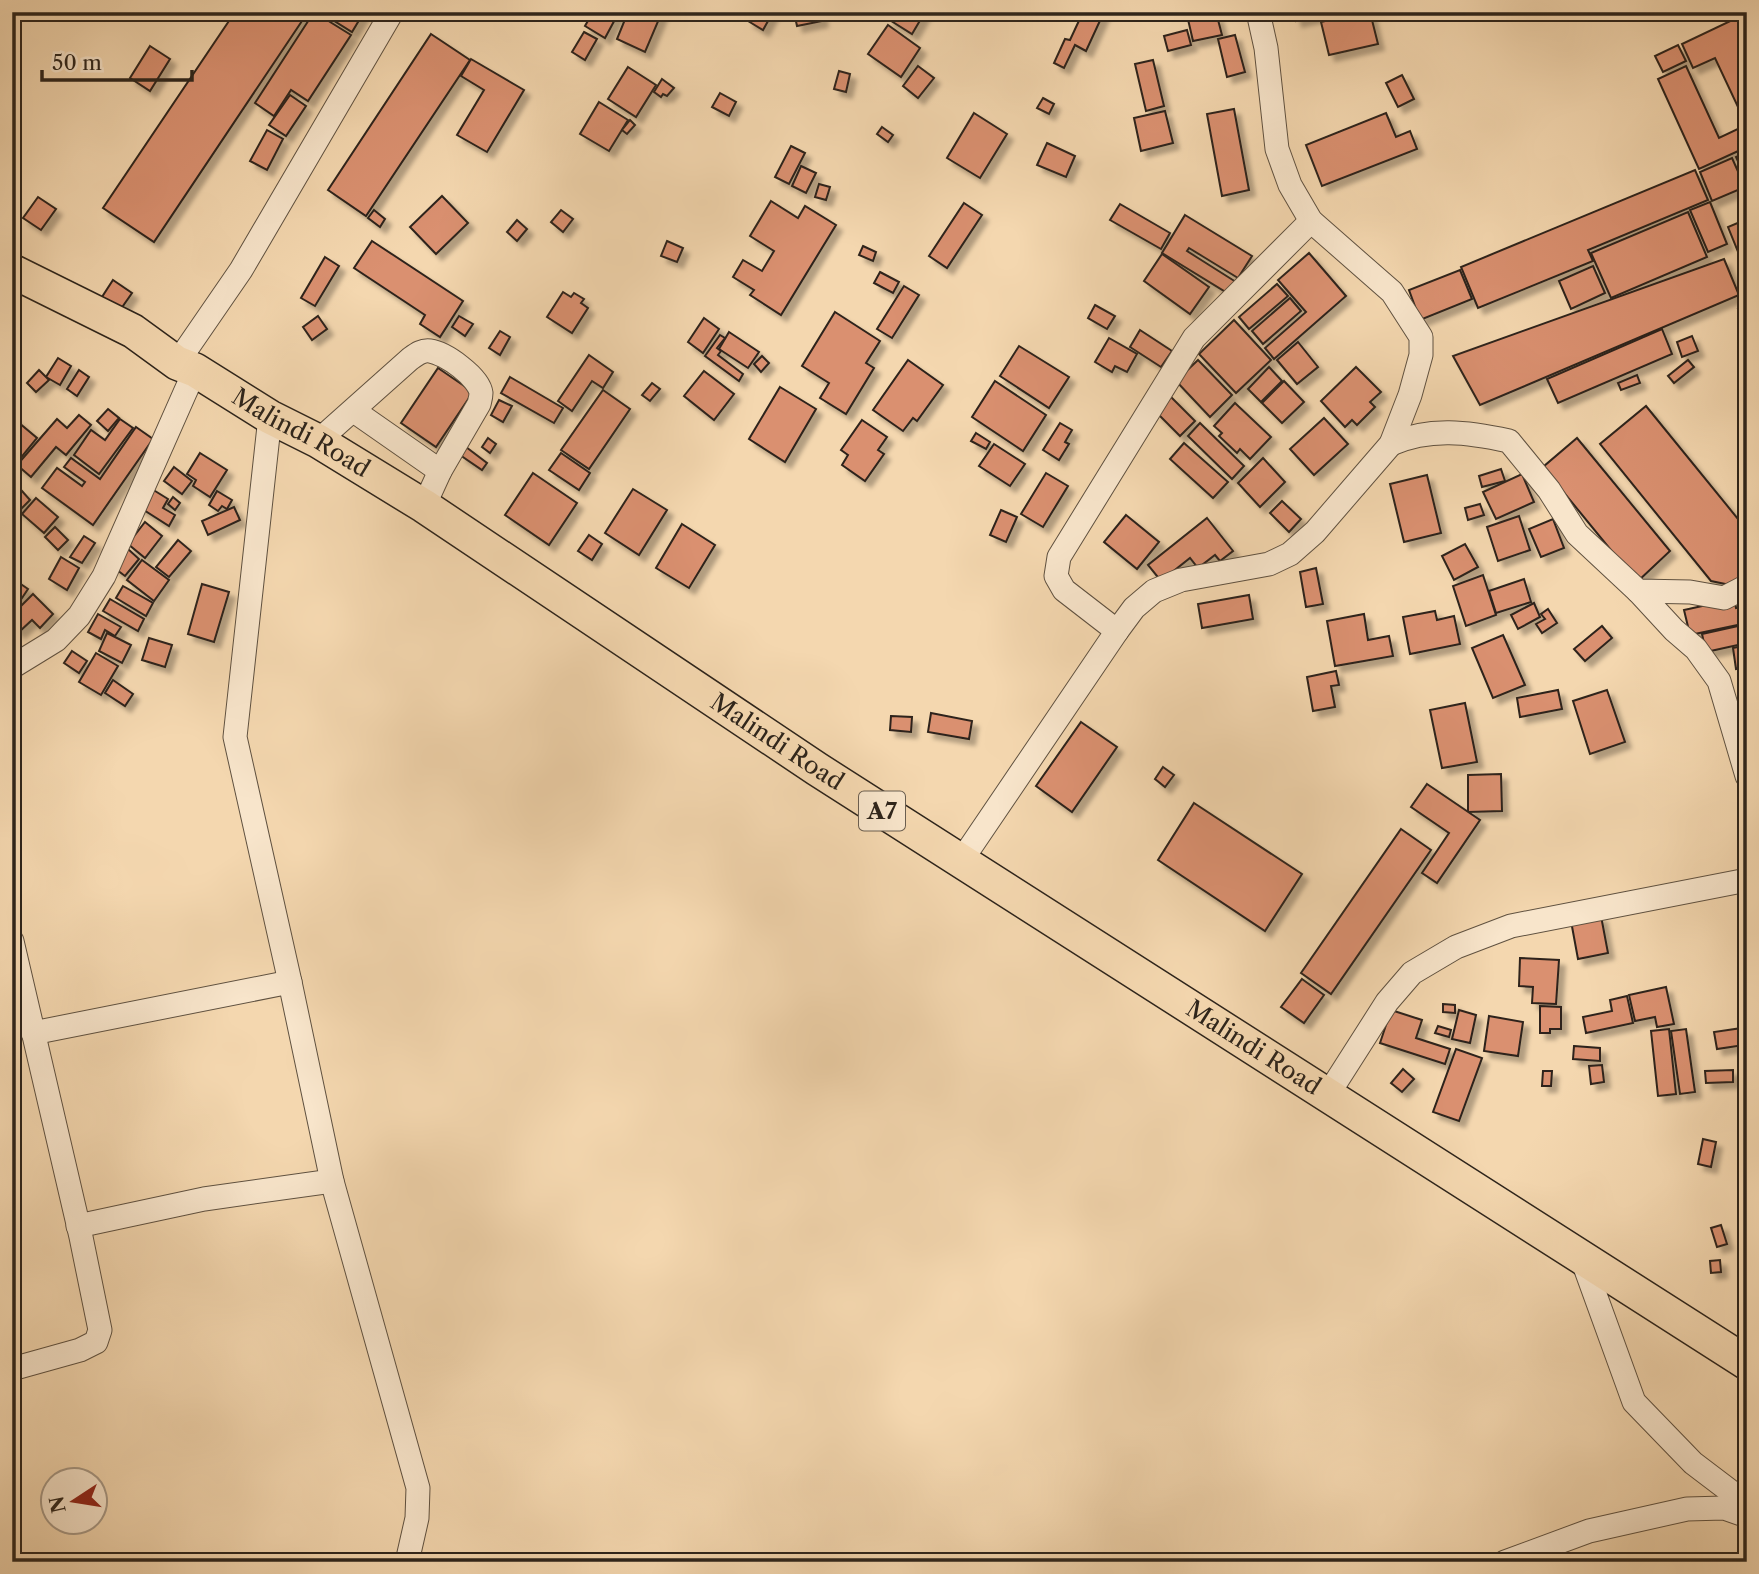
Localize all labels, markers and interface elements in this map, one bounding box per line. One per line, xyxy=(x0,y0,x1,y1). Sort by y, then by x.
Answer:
scale bar xyxy=(42,38,192,82)
text: 50 m xyxy=(52,50,102,75)
street label: Malindi Road xyxy=(227,382,376,483)
street label: Malindi Road xyxy=(705,687,850,797)
road number: A7 xyxy=(859,792,905,831)
street label: Malindi Road xyxy=(1181,994,1327,1101)
north arrow xyxy=(38,1466,108,1536)
text: N xyxy=(45,1494,71,1515)

